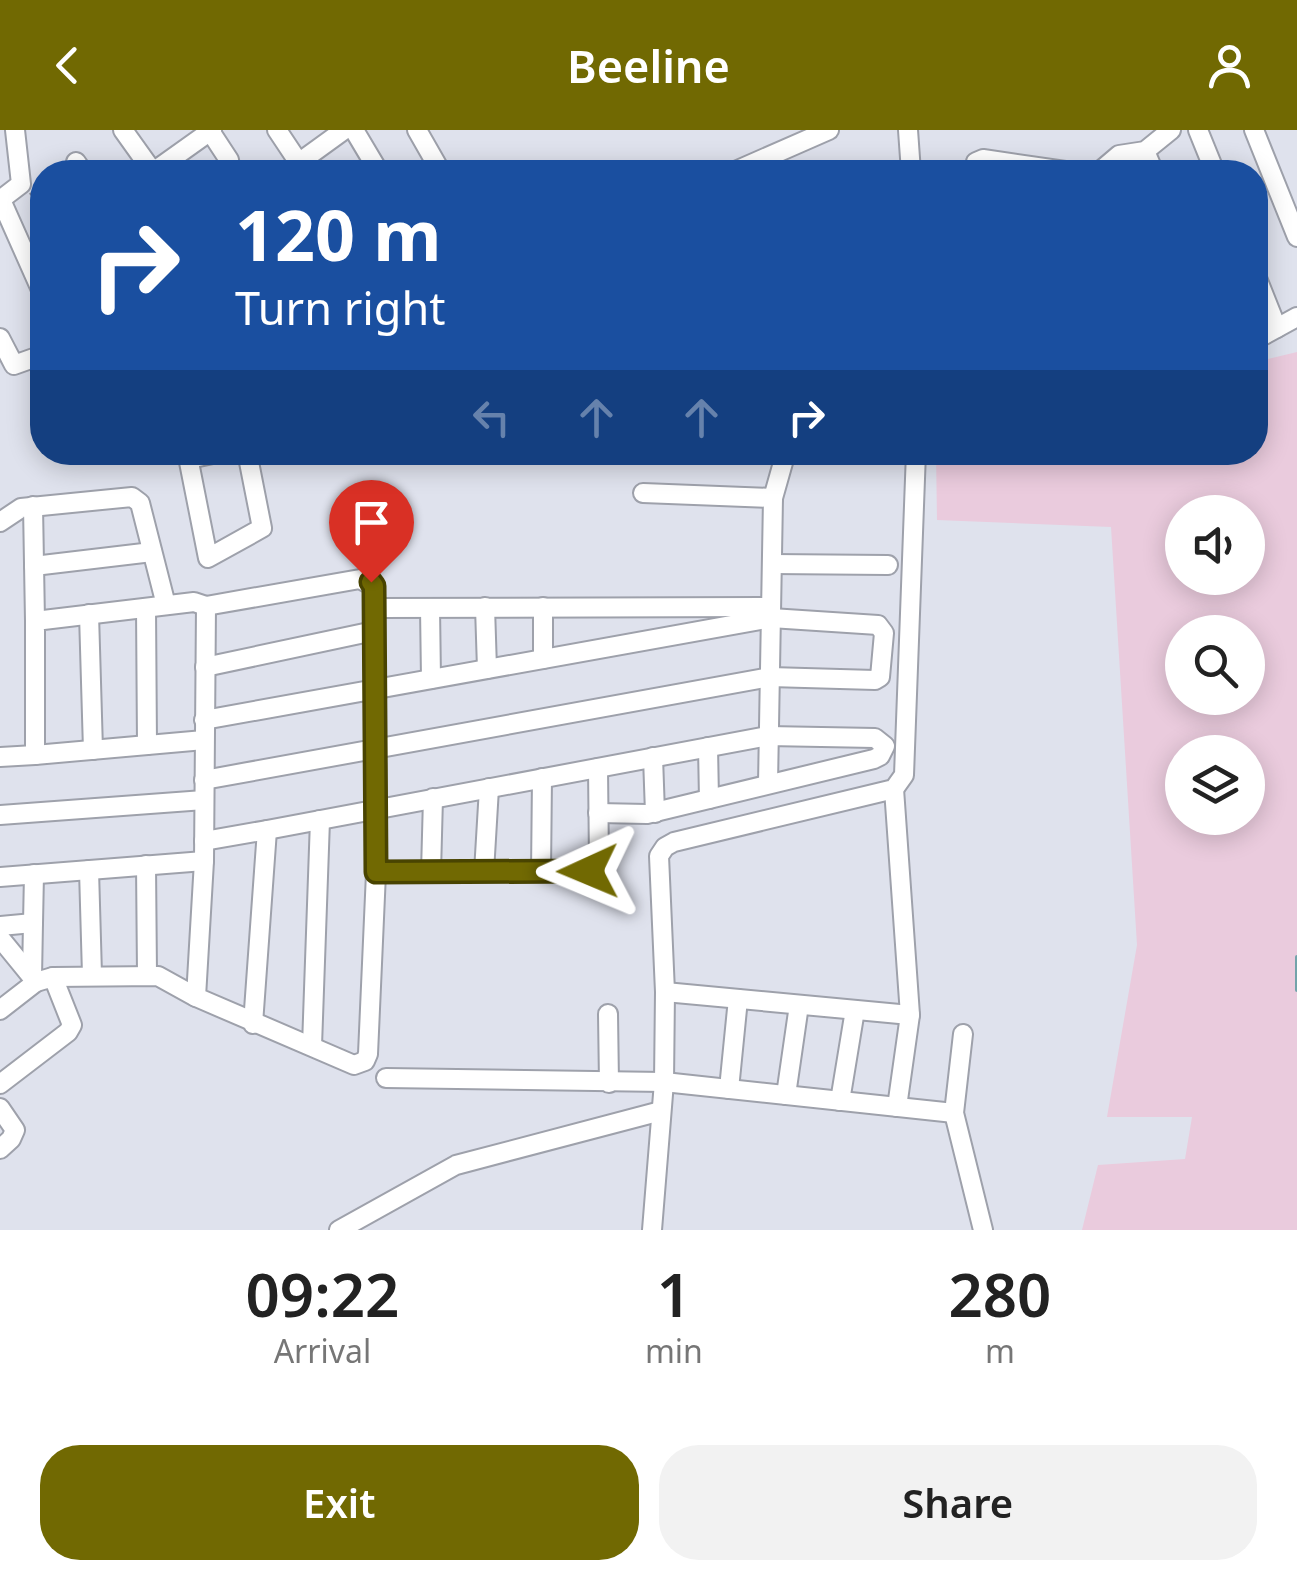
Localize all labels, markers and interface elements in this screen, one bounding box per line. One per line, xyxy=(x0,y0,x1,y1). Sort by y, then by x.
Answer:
text: Beeline xyxy=(567,35,730,96)
icon: back xyxy=(40,38,95,93)
icon: person xyxy=(1202,38,1257,93)
text: 120 m xyxy=(235,186,442,282)
icon: right xyxy=(70,200,200,330)
text: Turn right xyxy=(235,277,446,338)
icon: left xyxy=(464,390,519,445)
icon: ahead xyxy=(569,390,624,445)
icon: ahead xyxy=(674,390,729,445)
icon: right xyxy=(779,390,834,445)
pin xyxy=(329,480,414,583)
icon: arrive xyxy=(344,495,399,550)
map controls xyxy=(1165,495,1265,835)
button: sound xyxy=(1165,495,1265,595)
button: search xyxy=(1165,615,1265,715)
button: layers xyxy=(1165,735,1265,835)
position arrow xyxy=(536,819,640,923)
text: 09:22 xyxy=(246,1253,399,1335)
text: 1 xyxy=(657,1253,691,1335)
text: 280 xyxy=(948,1253,1051,1335)
text: Arrival xyxy=(274,1329,371,1372)
text: min xyxy=(645,1329,703,1372)
text: m xyxy=(985,1329,1015,1372)
button: Exit xyxy=(40,1445,639,1560)
button: Share xyxy=(659,1445,1257,1560)

